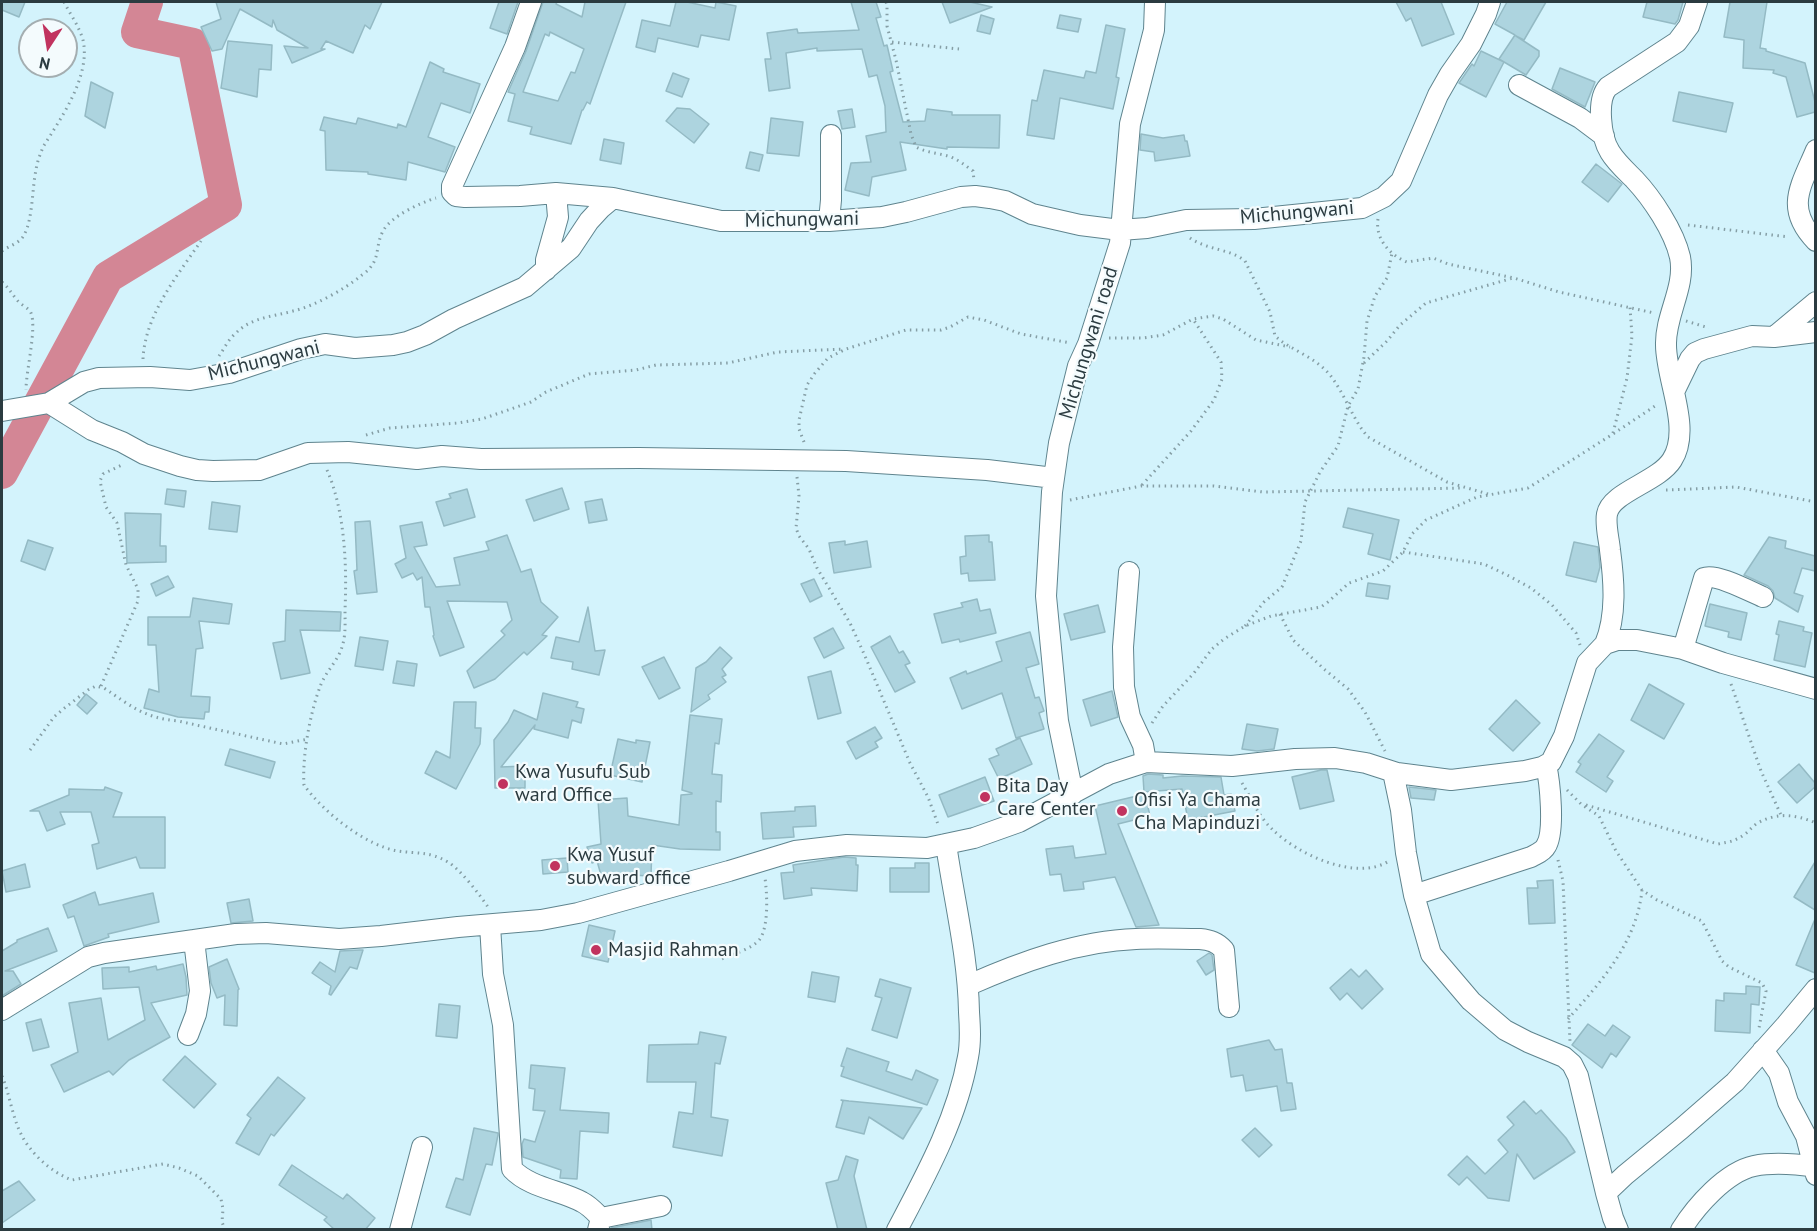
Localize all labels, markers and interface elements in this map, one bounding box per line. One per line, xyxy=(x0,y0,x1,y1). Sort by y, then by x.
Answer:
north arrow xyxy=(18,18,78,78)
text: N xyxy=(37,53,52,75)
street label: Michungwani xyxy=(1239,196,1355,230)
street label: Michungwani xyxy=(745,207,859,233)
street label: Michungwani road xyxy=(1054,264,1124,422)
street label: Michungwani xyxy=(206,336,322,386)
place label: Kwa Yusufu Sub ward Office xyxy=(515,760,650,807)
place label: Bita Day Care Center xyxy=(997,774,1096,821)
marker: Kwa Yusufu Sub ward Office xyxy=(496,777,510,791)
place label: Ofisi Ya Chama Cha Mapinduzi xyxy=(1134,788,1261,835)
marker: Bita Day Care Center xyxy=(978,790,992,804)
marker: Ofisi Ya Chama Cha Mapinduzi xyxy=(1115,804,1129,818)
place label: Kwa Yusuf subward office xyxy=(567,843,691,890)
marker: Kwa Yusuf subward office xyxy=(548,859,562,873)
place label: Masjid Rahman xyxy=(608,938,739,962)
marker: Masjid Rahman xyxy=(589,943,603,957)

